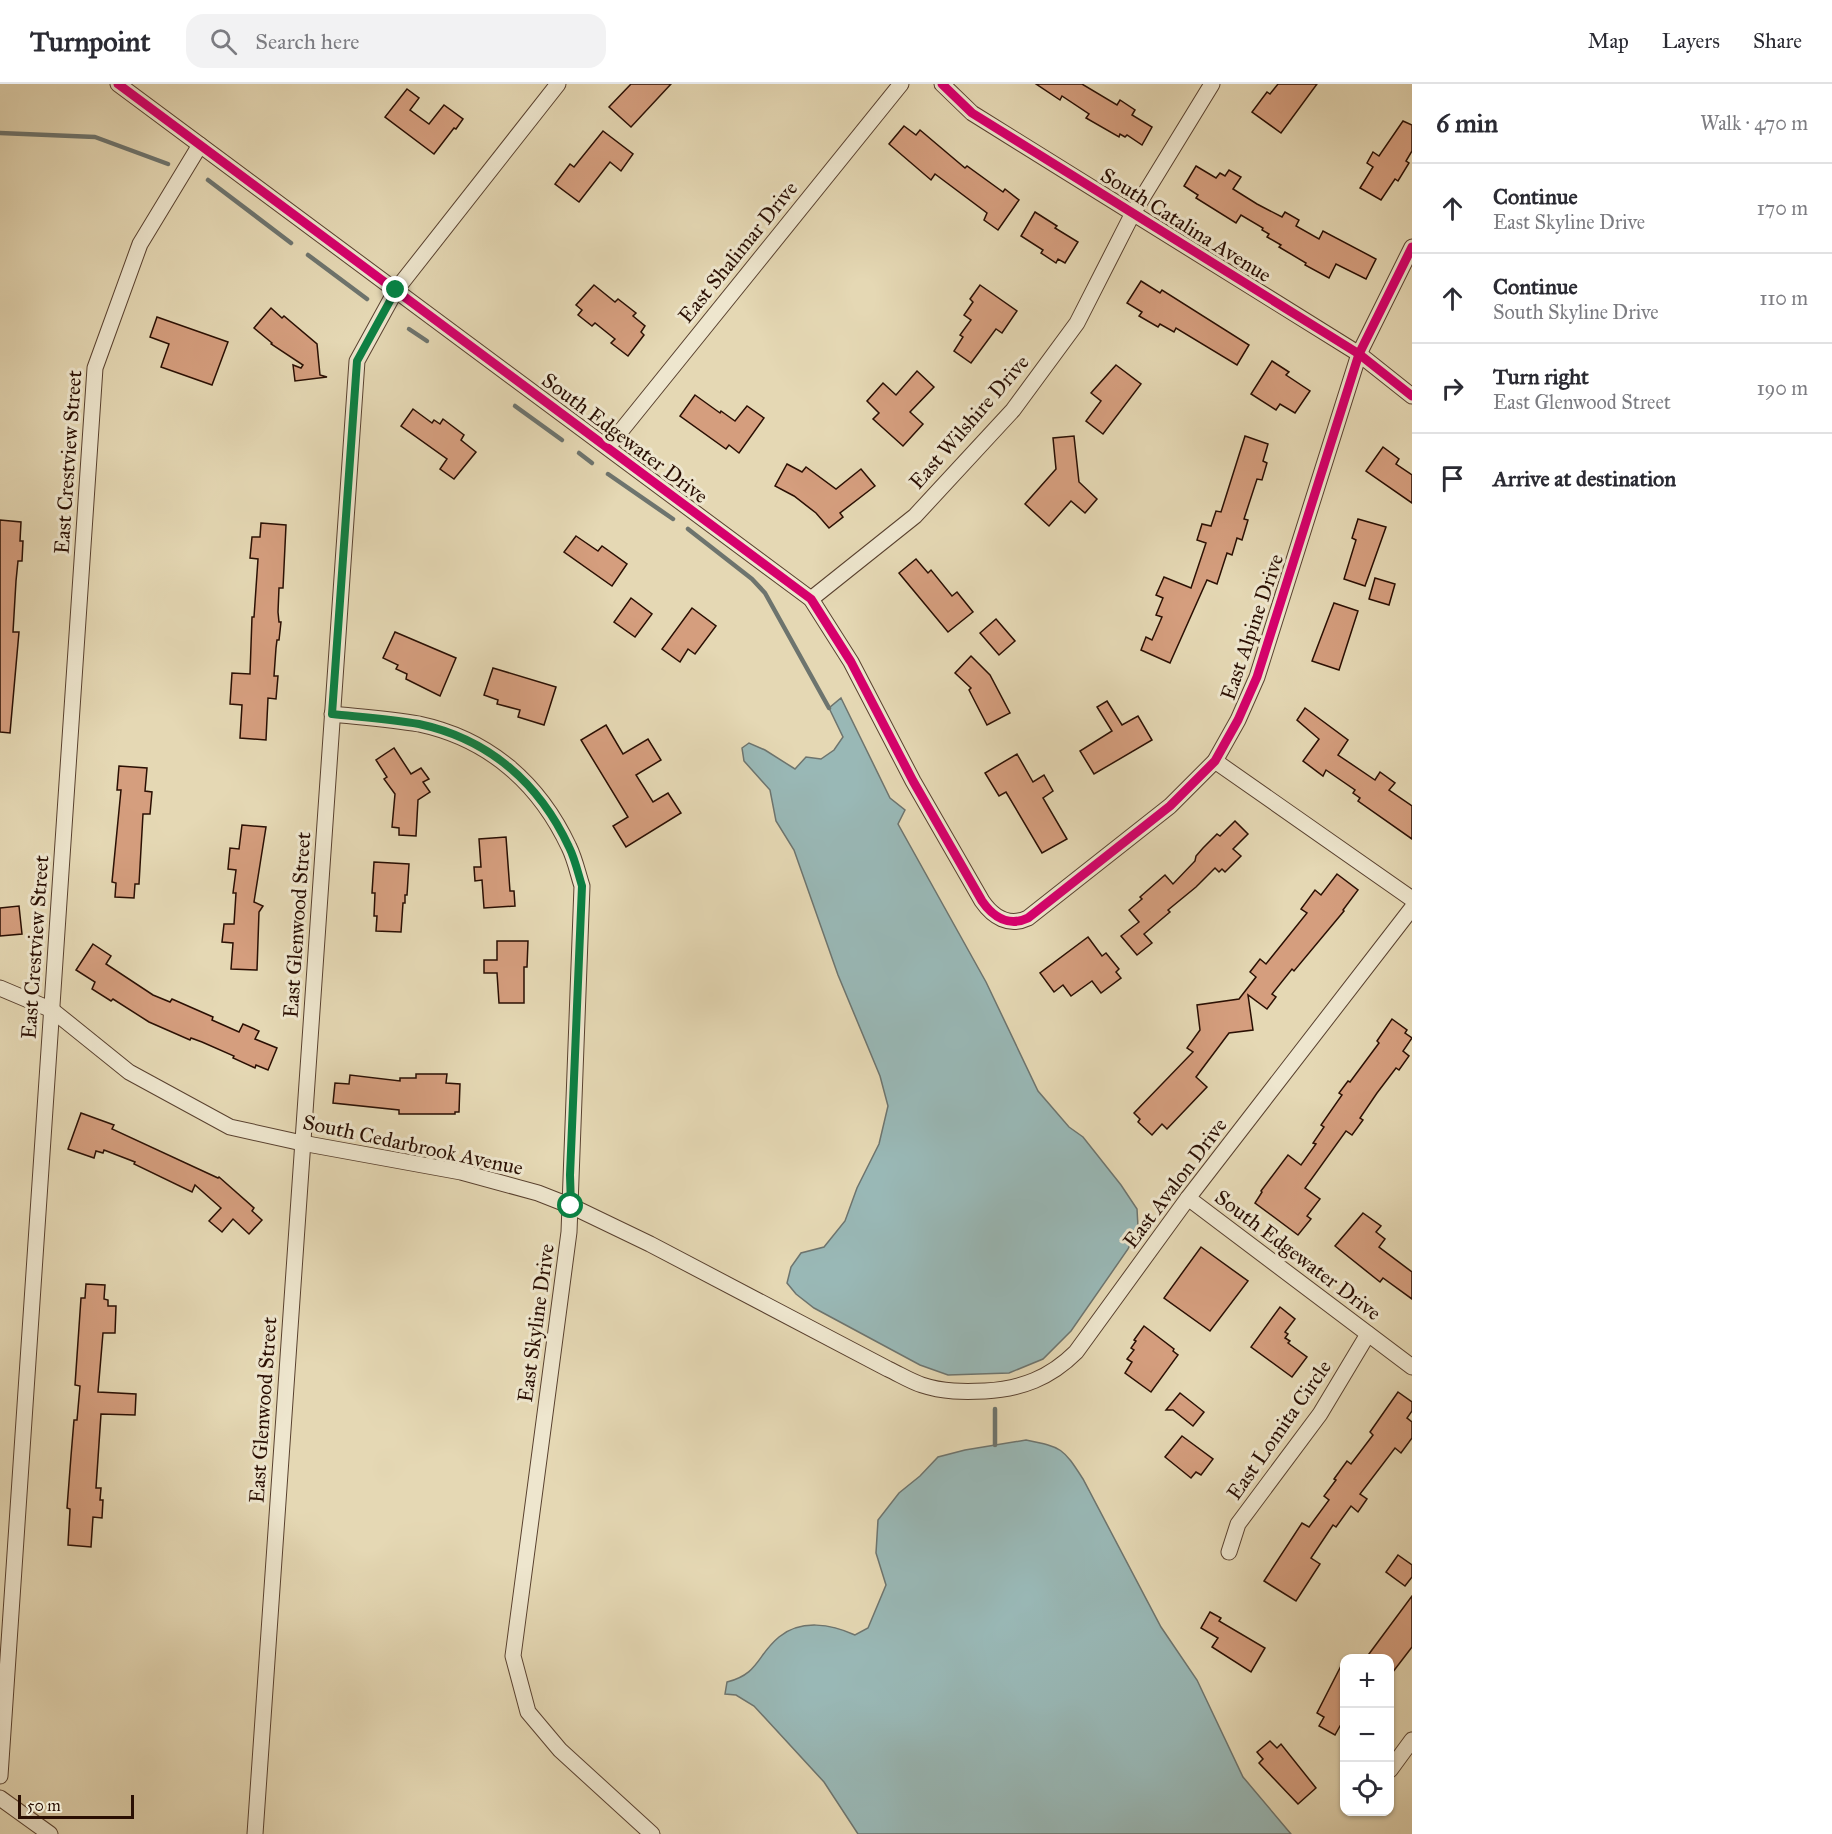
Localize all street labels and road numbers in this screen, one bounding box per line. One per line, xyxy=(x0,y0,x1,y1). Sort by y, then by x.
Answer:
street label: South Catalina Avenue xyxy=(1096,162,1276,288)
street label: East Shalimar Drive xyxy=(673,176,803,328)
street label: East Wilshire Drive xyxy=(904,349,1035,495)
street label: South Edgewater Drive xyxy=(537,367,713,509)
street label: East Crestview Street xyxy=(49,369,87,555)
street label: East Alpine Drive xyxy=(1215,550,1289,703)
street label: East Glenwood Street xyxy=(278,830,317,1019)
street label: East Crestview Street xyxy=(16,854,54,1040)
street label: South Cedarbrook Avenue xyxy=(300,1109,526,1181)
street label: East Avalon Drive xyxy=(1118,1112,1233,1253)
street label: South Edgewater Drive xyxy=(1210,1184,1386,1326)
street label: East Skyline Drive xyxy=(512,1242,560,1404)
street label: East Glenwood Street xyxy=(244,1315,283,1504)
street label: East Lomita Circle xyxy=(1221,1355,1337,1505)

